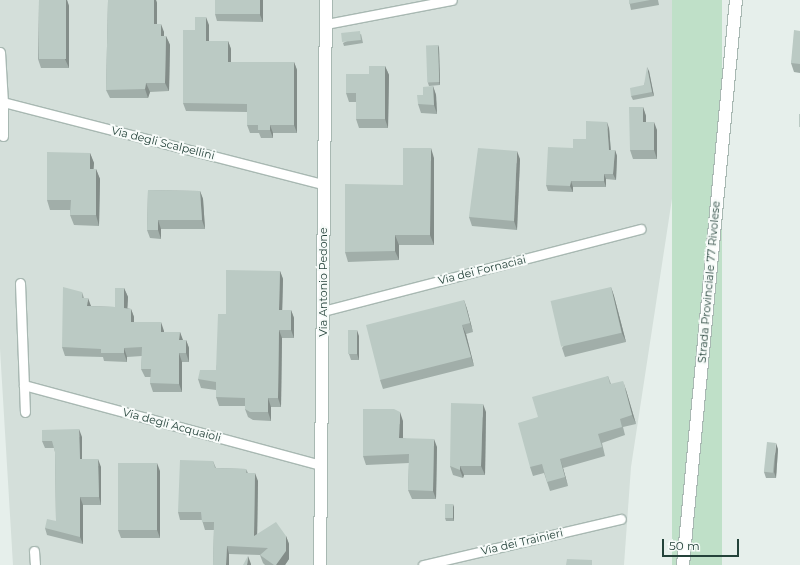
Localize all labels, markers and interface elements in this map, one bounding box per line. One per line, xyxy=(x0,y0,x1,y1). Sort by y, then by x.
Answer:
street label: Via degli Scalpellini xyxy=(110,124,216,162)
street label: Strada Provinciale 77 Rivolese xyxy=(695,200,723,364)
street label: Via Antonio Pedone xyxy=(316,227,330,337)
street label: Via dei Fornaciai xyxy=(437,253,527,287)
street label: Via degli Acquaioli xyxy=(121,406,223,444)
street label: Via dei Trainieri xyxy=(480,526,564,558)
scale bar xyxy=(664,531,741,557)
text: 50 m xyxy=(669,538,700,553)

